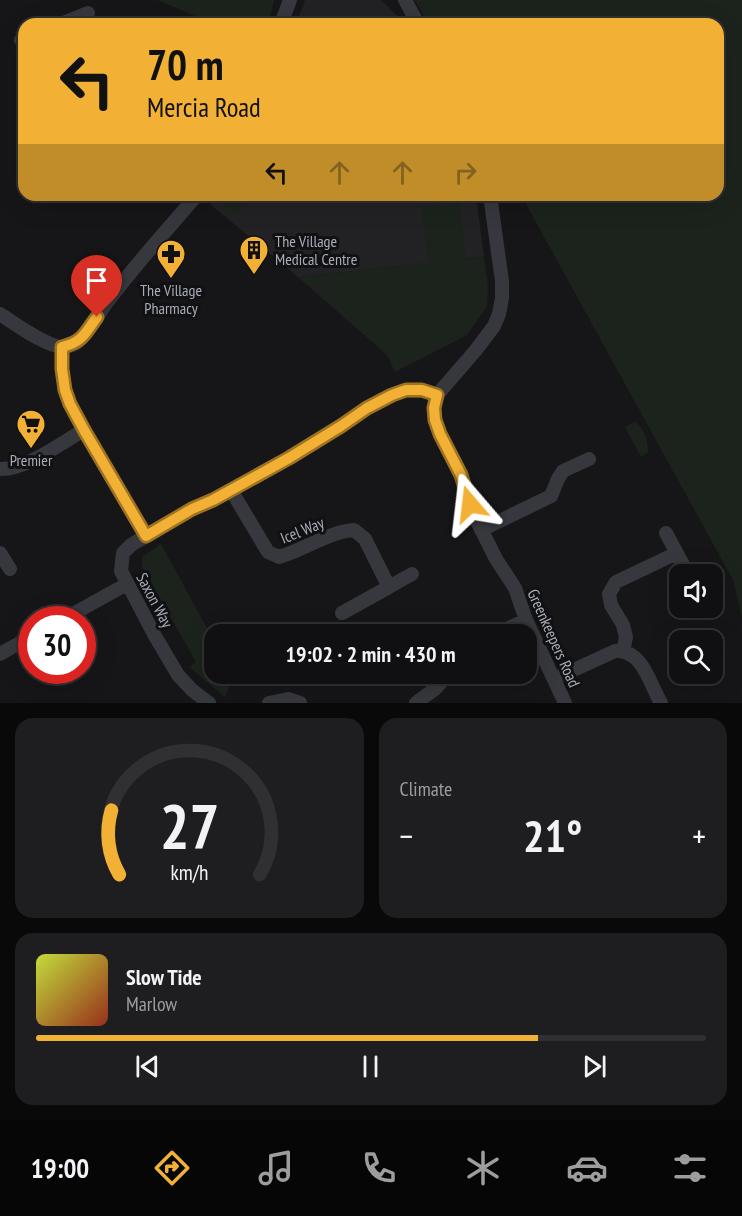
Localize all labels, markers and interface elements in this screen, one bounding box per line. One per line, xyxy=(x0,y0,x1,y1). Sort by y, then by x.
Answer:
text: 70 m xyxy=(147,37,224,92)
icon: left xyxy=(48,42,126,120)
text: Mercia Road xyxy=(147,90,261,124)
icon: left xyxy=(260,156,293,189)
icon: ahead xyxy=(323,156,356,189)
icon: ahead xyxy=(386,156,419,189)
icon: right xyxy=(449,156,482,189)
place label: The Village Medical Centre xyxy=(275,231,357,269)
building icon: The Village Medical Centre xyxy=(238,234,270,276)
pharmacy icon: The Village Pharmacy xyxy=(155,238,187,280)
pin xyxy=(71,255,122,317)
icon: arrive xyxy=(80,264,113,297)
place label: The Village Pharmacy xyxy=(140,280,202,318)
supermarket icon: Premier xyxy=(15,408,47,450)
place label: Premier xyxy=(10,450,53,470)
position arrow xyxy=(438,472,502,536)
street label: Icel Way xyxy=(277,512,327,548)
map controls xyxy=(669,564,723,684)
button: sound xyxy=(669,564,723,618)
street label: Saxon Way xyxy=(132,569,178,631)
street label: Greenkeepers Road xyxy=(523,586,585,690)
speed limit sign: 30 xyxy=(18,606,96,684)
button: search xyxy=(669,630,723,684)
text: 19:02 · 2 min · 430 m xyxy=(285,640,456,668)
text: Climate xyxy=(400,776,452,802)
text: 27 xyxy=(159,785,219,866)
text: 21° xyxy=(523,806,582,864)
text: − xyxy=(400,814,413,857)
text: + xyxy=(692,814,706,857)
text: km/h xyxy=(170,858,208,886)
text: Slow Tide xyxy=(126,963,202,991)
text: Marlow xyxy=(126,991,177,1017)
icon: previous xyxy=(131,1050,164,1083)
icon: pause xyxy=(354,1050,387,1083)
icon: next xyxy=(578,1050,611,1083)
icon: directions xyxy=(151,1147,193,1189)
icon: music xyxy=(255,1147,297,1189)
icon: phone xyxy=(358,1147,400,1189)
icon: climate xyxy=(462,1147,504,1189)
icon: car xyxy=(566,1147,608,1189)
icon: filters xyxy=(669,1147,711,1189)
text: 19:00 xyxy=(31,1151,89,1185)

